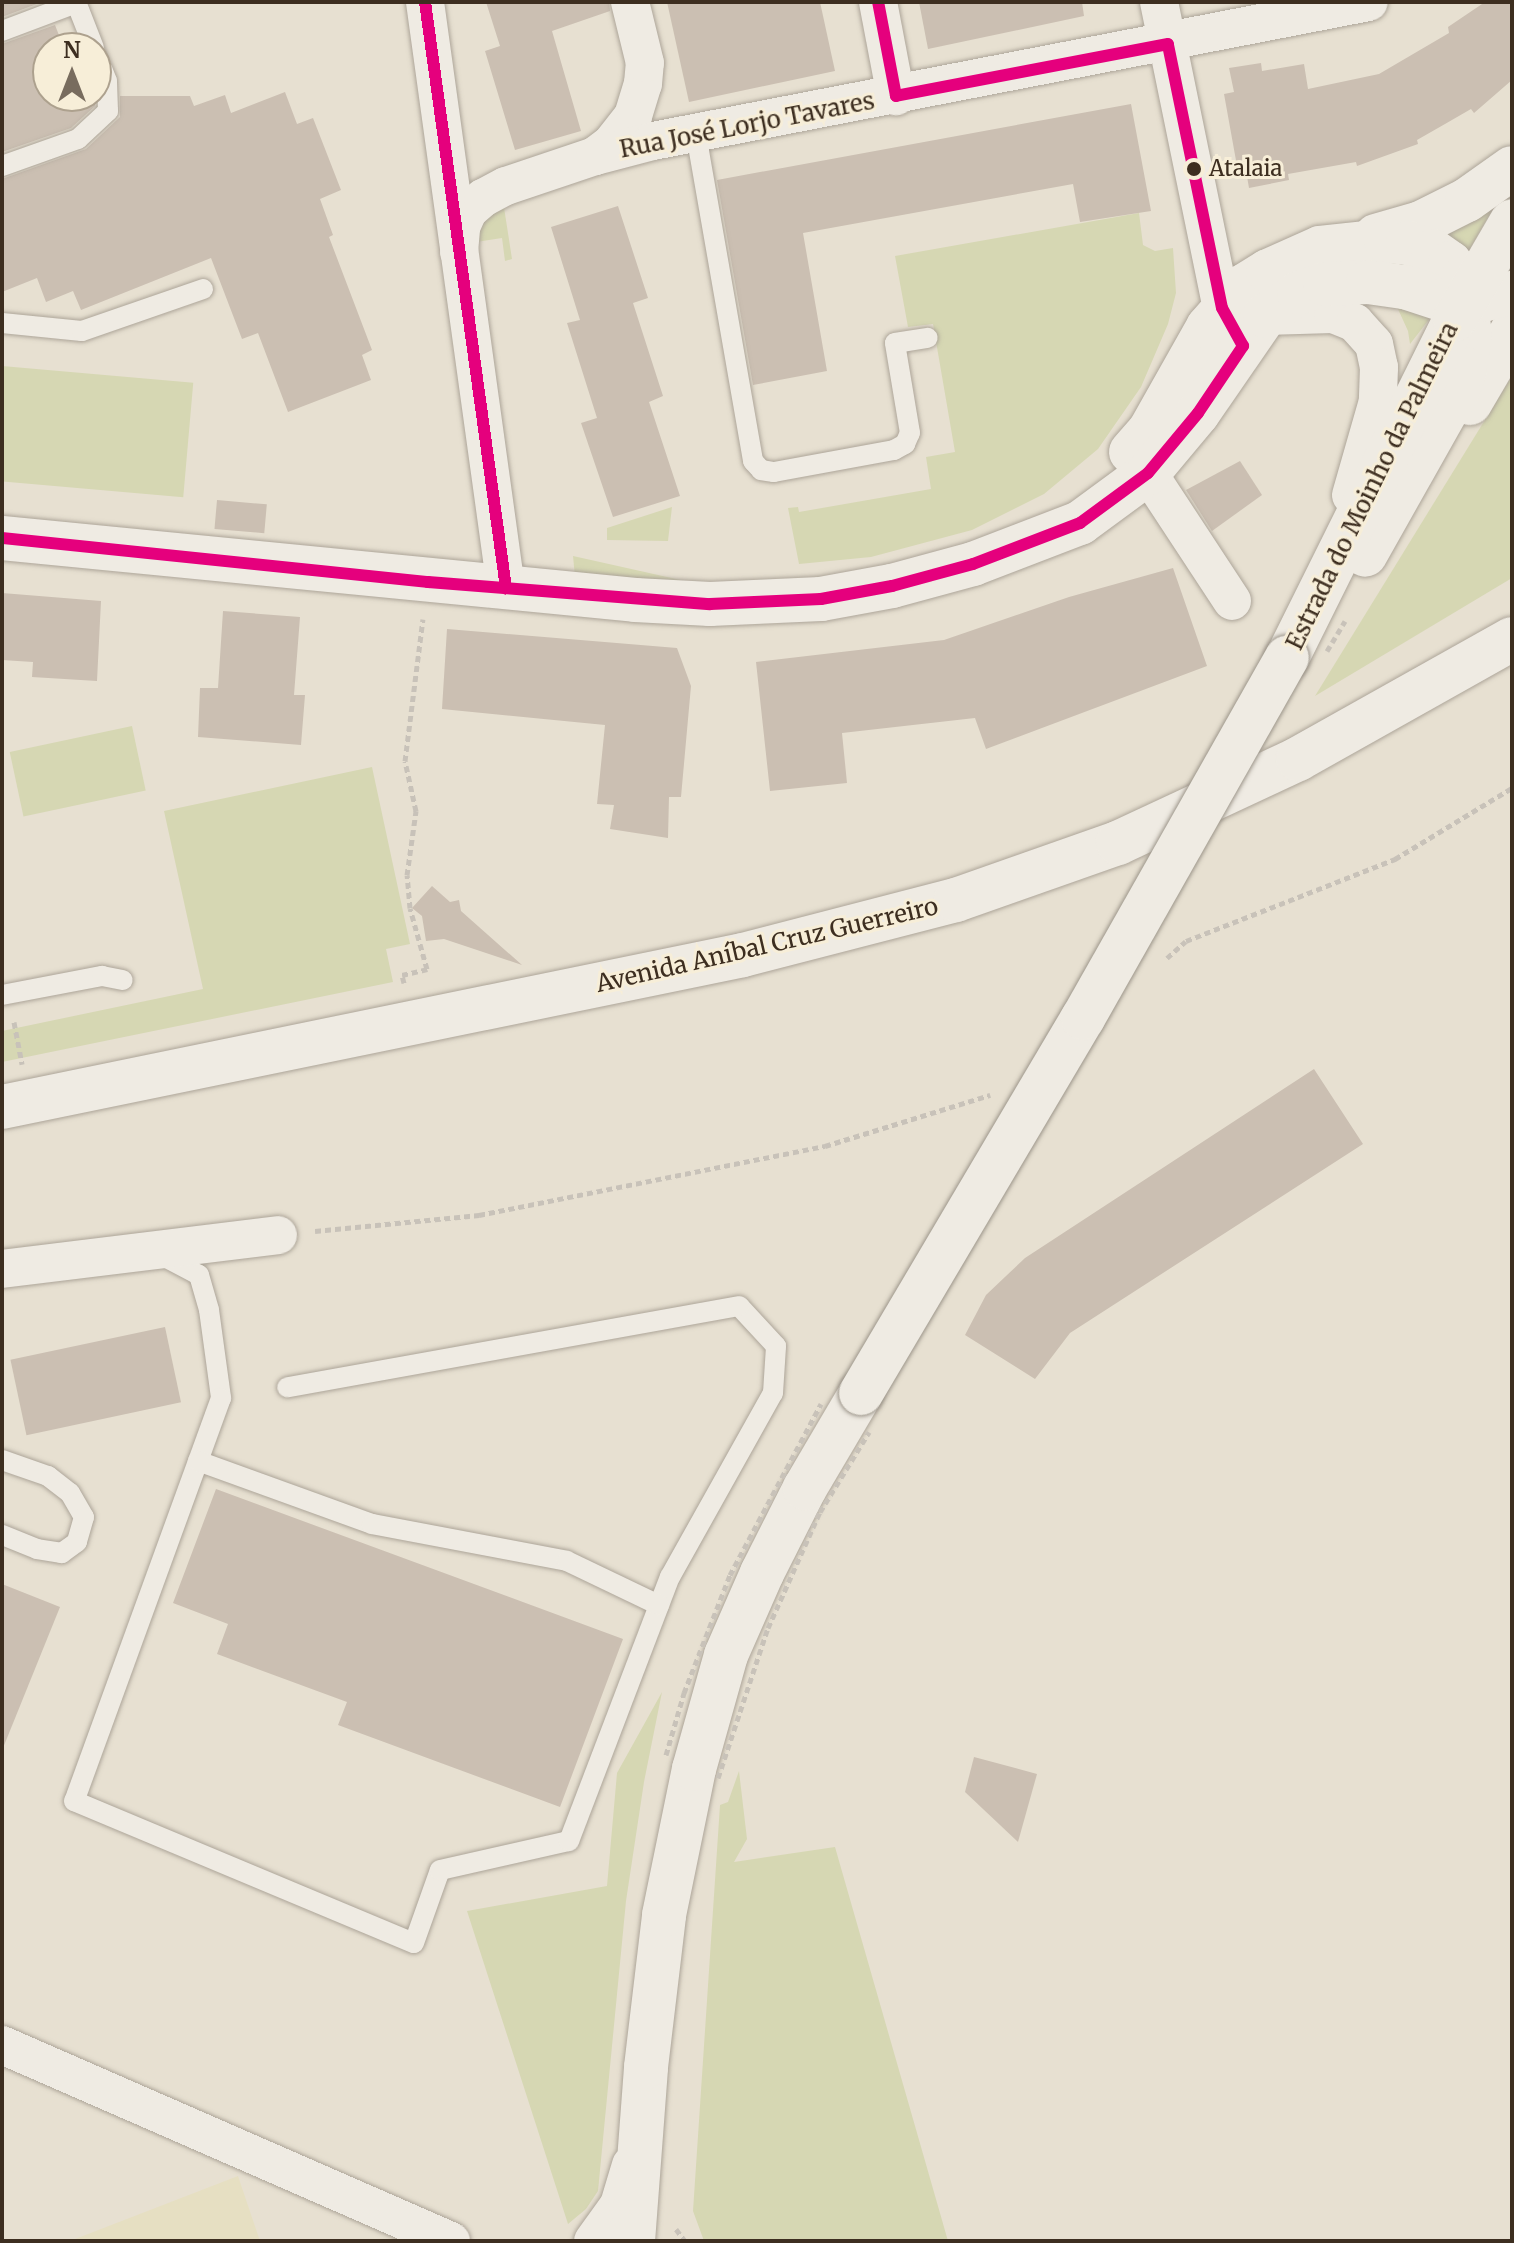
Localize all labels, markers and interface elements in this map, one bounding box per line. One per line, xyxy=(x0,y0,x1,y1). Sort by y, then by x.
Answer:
north arrow xyxy=(32,32,112,112)
text: N xyxy=(63,36,81,64)
street label: Rua José Lorjo Tavares xyxy=(617,86,877,164)
place label: Atalaia xyxy=(1209,156,1282,182)
marker: Atalaia xyxy=(1186,161,1202,177)
street label: Estrada do Moinho da Palmeira xyxy=(1280,318,1464,654)
street label: Avenida Aníbal Cruz Guerreiro xyxy=(593,892,941,998)

